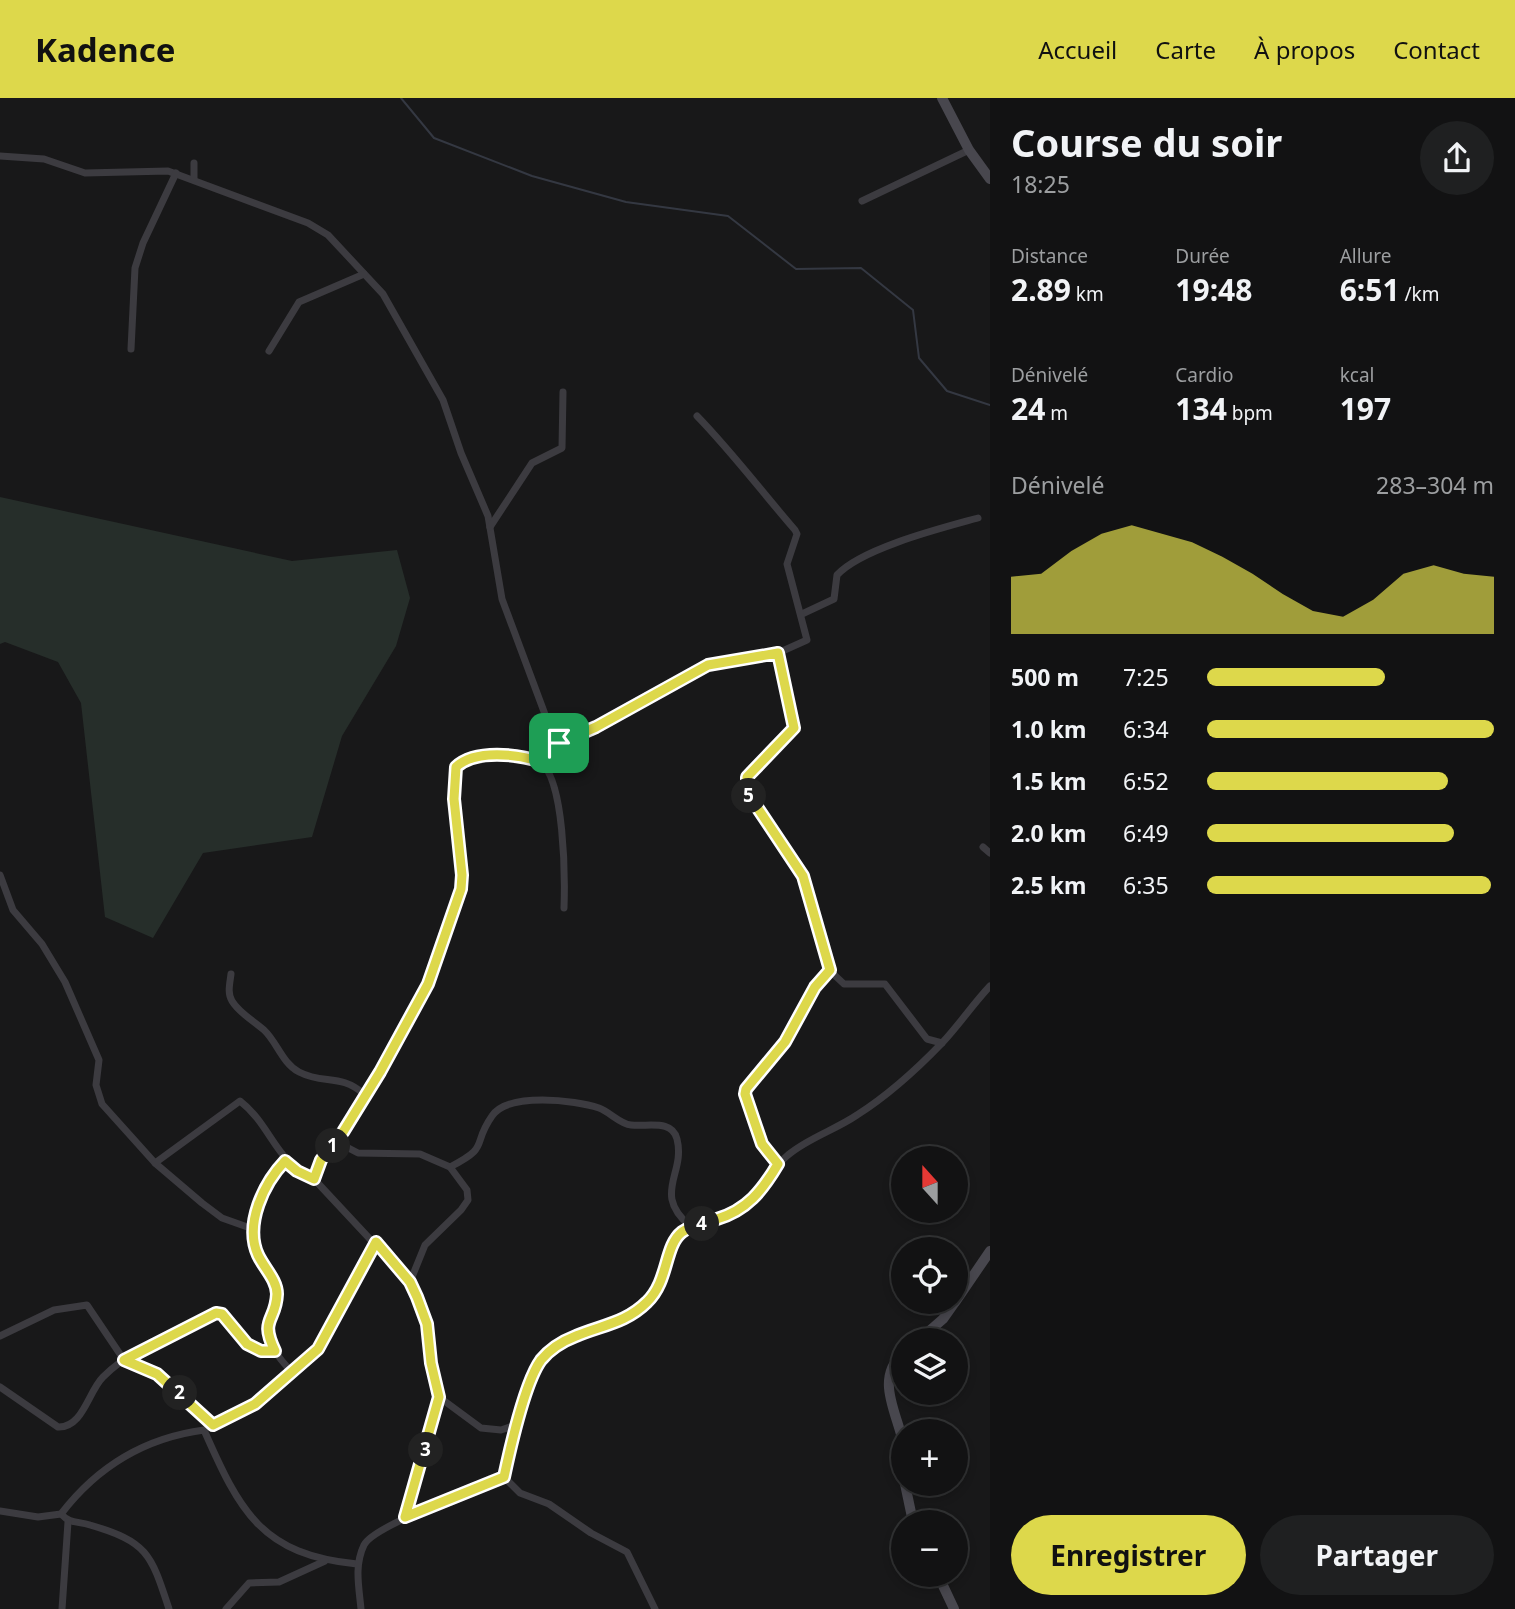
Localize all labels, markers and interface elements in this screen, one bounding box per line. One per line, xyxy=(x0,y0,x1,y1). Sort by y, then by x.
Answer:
text: Kadence xyxy=(35,27,175,72)
text: Accueil xyxy=(1038,33,1117,66)
text: Carte xyxy=(1155,33,1216,66)
text: À propos xyxy=(1254,33,1355,66)
text: Contact xyxy=(1393,33,1480,66)
text: Course du soir xyxy=(1011,116,1282,168)
button: share xyxy=(1420,121,1494,195)
text: 18:25 xyxy=(1011,168,1070,200)
text: Distance xyxy=(1011,243,1088,269)
text: Durée xyxy=(1175,243,1230,269)
text: Allure xyxy=(1340,243,1392,269)
text: 2.89 xyxy=(1011,269,1071,310)
text: 19:48 xyxy=(1175,269,1252,310)
text: 6:51 xyxy=(1340,269,1400,310)
text: km xyxy=(1071,281,1104,307)
text: /km xyxy=(1400,281,1440,307)
text: Dénivelé xyxy=(1011,362,1088,388)
text: Cardio xyxy=(1175,362,1234,388)
text: kcal xyxy=(1340,362,1374,388)
text: 24 xyxy=(1011,388,1045,429)
text: 134 xyxy=(1175,388,1227,429)
text: 197 xyxy=(1340,388,1391,429)
text: m xyxy=(1045,400,1068,426)
text: bpm xyxy=(1227,400,1273,426)
text: Dénivelé xyxy=(1011,469,1104,501)
text: 283–304 m xyxy=(1376,469,1494,501)
text: 500 m xyxy=(1011,661,1079,693)
text: 7:25 xyxy=(1123,661,1169,693)
pin xyxy=(529,713,589,773)
text: 1.0 km xyxy=(1011,713,1086,745)
text: 6:34 xyxy=(1123,713,1169,745)
icon: arrive xyxy=(540,724,578,762)
text: 1.5 km xyxy=(1011,765,1086,797)
text: 6:52 xyxy=(1123,765,1169,797)
pin: 5 xyxy=(732,778,766,814)
text: 5 xyxy=(743,782,754,808)
text: 2.0 km xyxy=(1011,817,1086,849)
text: 6:49 xyxy=(1123,817,1169,849)
text: 2.5 km xyxy=(1011,869,1086,901)
text: 6:35 xyxy=(1123,869,1169,901)
pin: 1 xyxy=(316,1128,350,1164)
text: 1 xyxy=(327,1132,338,1158)
north arrow xyxy=(891,1146,968,1223)
map controls xyxy=(891,1146,968,1587)
pin: 4 xyxy=(684,1206,720,1242)
text: 4 xyxy=(696,1210,707,1236)
button: locate xyxy=(891,1237,968,1314)
button: layers xyxy=(891,1328,968,1405)
pin: 2 xyxy=(162,1376,198,1410)
text: 2 xyxy=(174,1379,185,1405)
button: + xyxy=(891,1419,968,1496)
pin: 3 xyxy=(408,1432,444,1468)
text: 3 xyxy=(420,1436,431,1462)
button: − xyxy=(891,1510,968,1587)
button: Enregistrer xyxy=(1011,1515,1246,1595)
button: Partager xyxy=(1260,1515,1494,1595)

